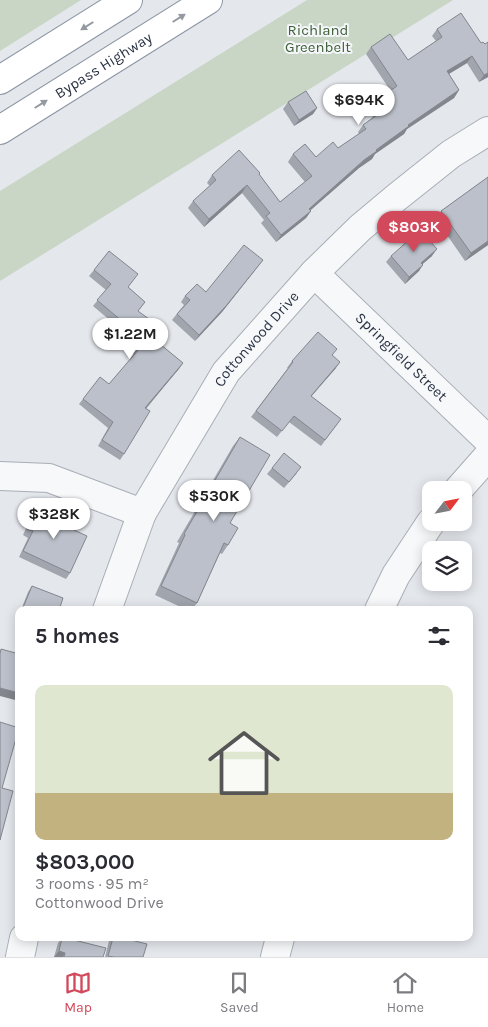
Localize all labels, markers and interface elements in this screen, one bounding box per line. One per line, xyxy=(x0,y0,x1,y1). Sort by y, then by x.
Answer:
one-way arrow xyxy=(173,13,186,22)
one-way arrow xyxy=(80,21,93,30)
park label: Richland Greenbelt xyxy=(285,21,351,56)
street label: Bypass Highway xyxy=(52,28,155,102)
pin: $694K xyxy=(324,84,394,126)
text: $694K xyxy=(334,90,384,109)
one-way arrow xyxy=(35,99,48,108)
pin: $803K xyxy=(379,210,449,253)
text: $803K xyxy=(388,217,440,236)
street label: Cottonwood Drive xyxy=(210,287,303,390)
street label: Springfield Street xyxy=(352,309,451,405)
pin: $1.22M xyxy=(89,318,171,360)
text: $1.22M xyxy=(103,324,157,343)
pin: $530K xyxy=(179,480,249,522)
north arrow xyxy=(422,481,472,531)
map controls xyxy=(422,481,472,591)
text: $530K xyxy=(189,486,239,505)
pin: $328K xyxy=(19,498,89,540)
text: $328K xyxy=(28,504,80,523)
button: layers xyxy=(422,541,472,591)
icon: filters xyxy=(425,622,453,650)
text: 5 homes xyxy=(35,624,120,648)
icon: home xyxy=(199,718,289,808)
text: $803,000 xyxy=(35,850,135,874)
text: 3 rooms · 95 m² xyxy=(35,874,149,893)
text: Cottonwood Drive xyxy=(35,893,164,912)
tab: Map xyxy=(64,969,92,1016)
tab: Saved xyxy=(220,969,259,1016)
tab: Home xyxy=(387,969,424,1016)

